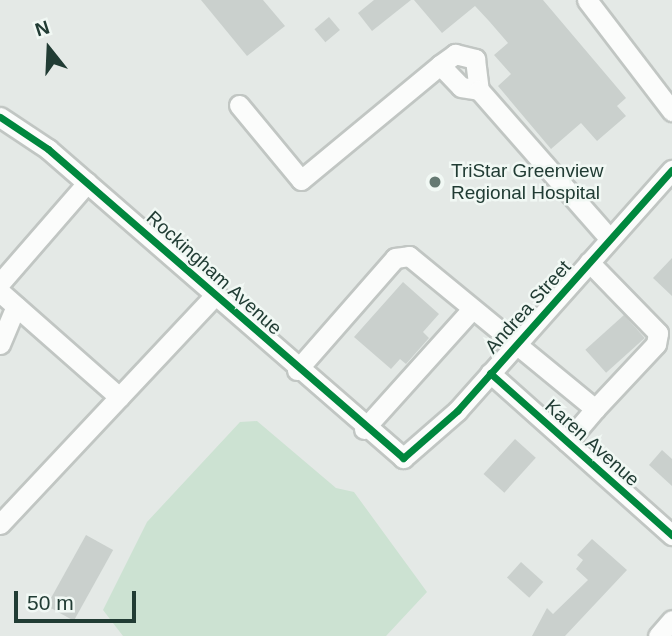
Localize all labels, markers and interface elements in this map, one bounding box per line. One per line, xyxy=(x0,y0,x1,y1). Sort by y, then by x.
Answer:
north arrow xyxy=(14,14,84,84)
text: N xyxy=(33,16,52,41)
place label: TriStar Greenview Regional Hospital xyxy=(451,160,603,204)
marker: TriStar Greenview Regional Hospital xyxy=(425,172,445,192)
street label: Rockingham Avenue xyxy=(141,206,287,340)
street label: Andrea Street xyxy=(480,256,576,358)
street label: Karen Avenue xyxy=(540,394,644,492)
scale bar xyxy=(18,576,140,620)
text: 50 m xyxy=(27,591,74,614)

